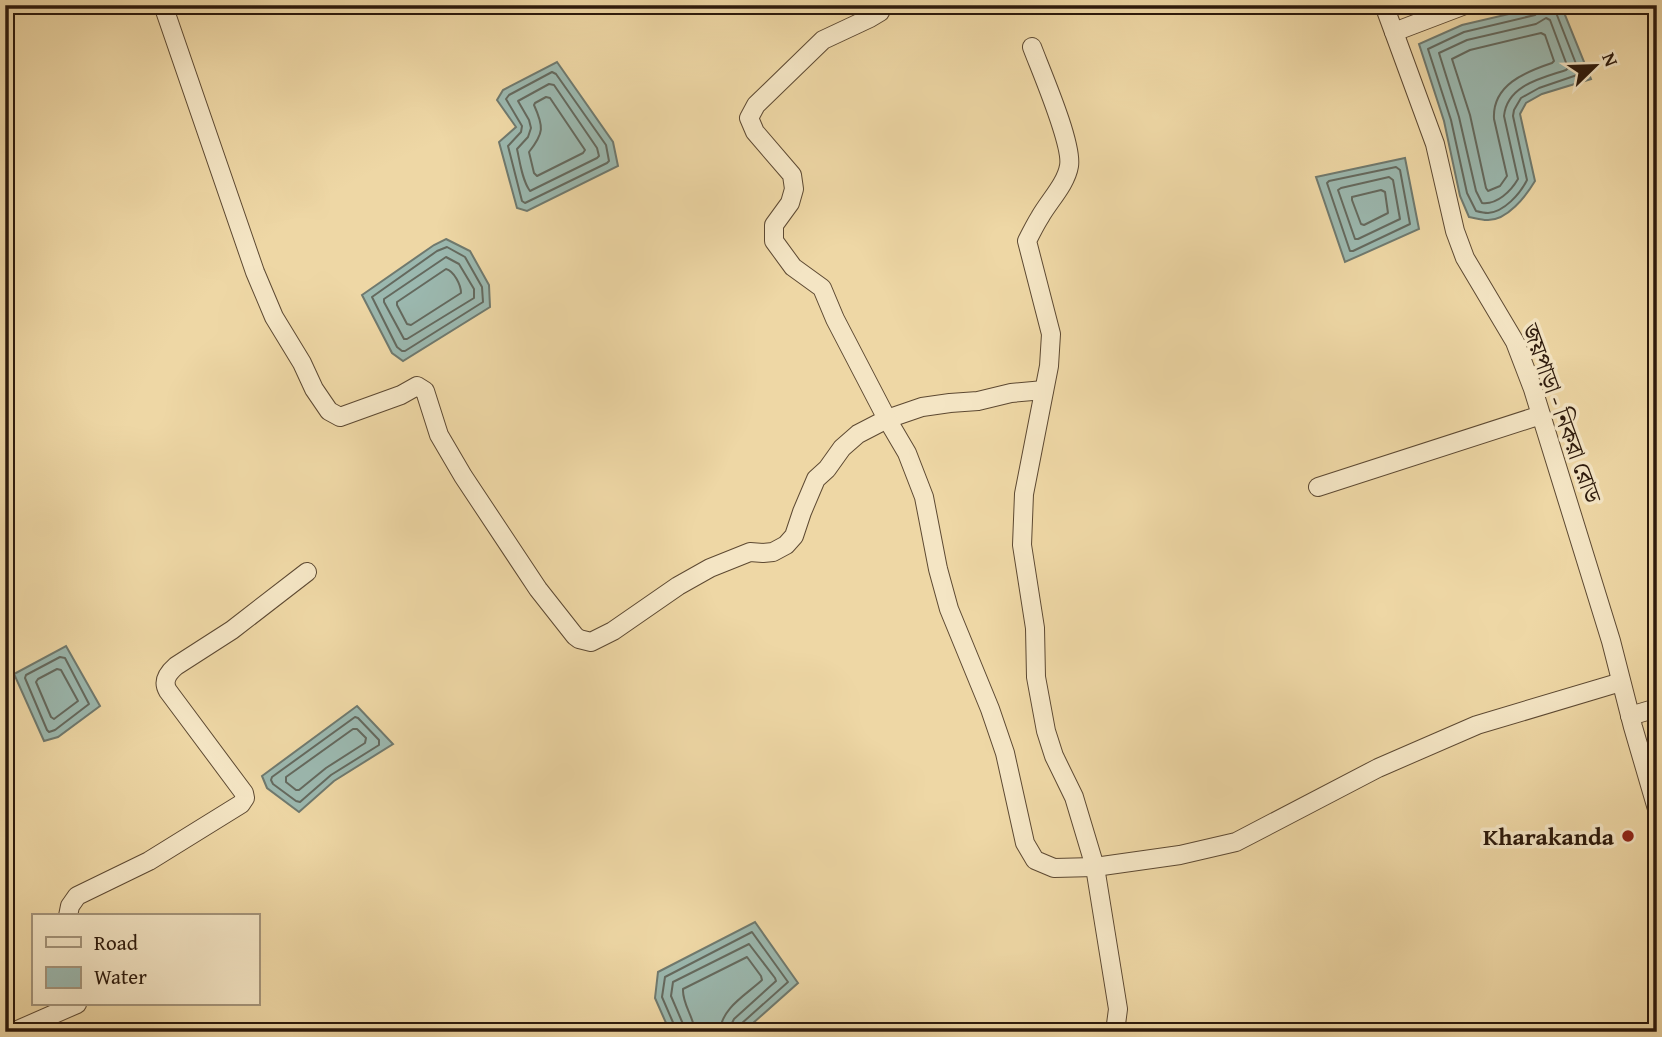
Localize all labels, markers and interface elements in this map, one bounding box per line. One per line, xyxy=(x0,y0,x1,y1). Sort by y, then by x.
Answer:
north arrow xyxy=(1560,32,1630,102)
text: N xyxy=(1595,48,1626,71)
street label: জয়পাড়া - নিকরা রোড xyxy=(1513,318,1611,509)
place label: Kharakanda xyxy=(1483,819,1615,854)
marker: Kharakanda xyxy=(1620,828,1636,844)
legend xyxy=(32,914,259,1006)
text: Road xyxy=(94,927,139,958)
text: Water xyxy=(94,961,147,992)

